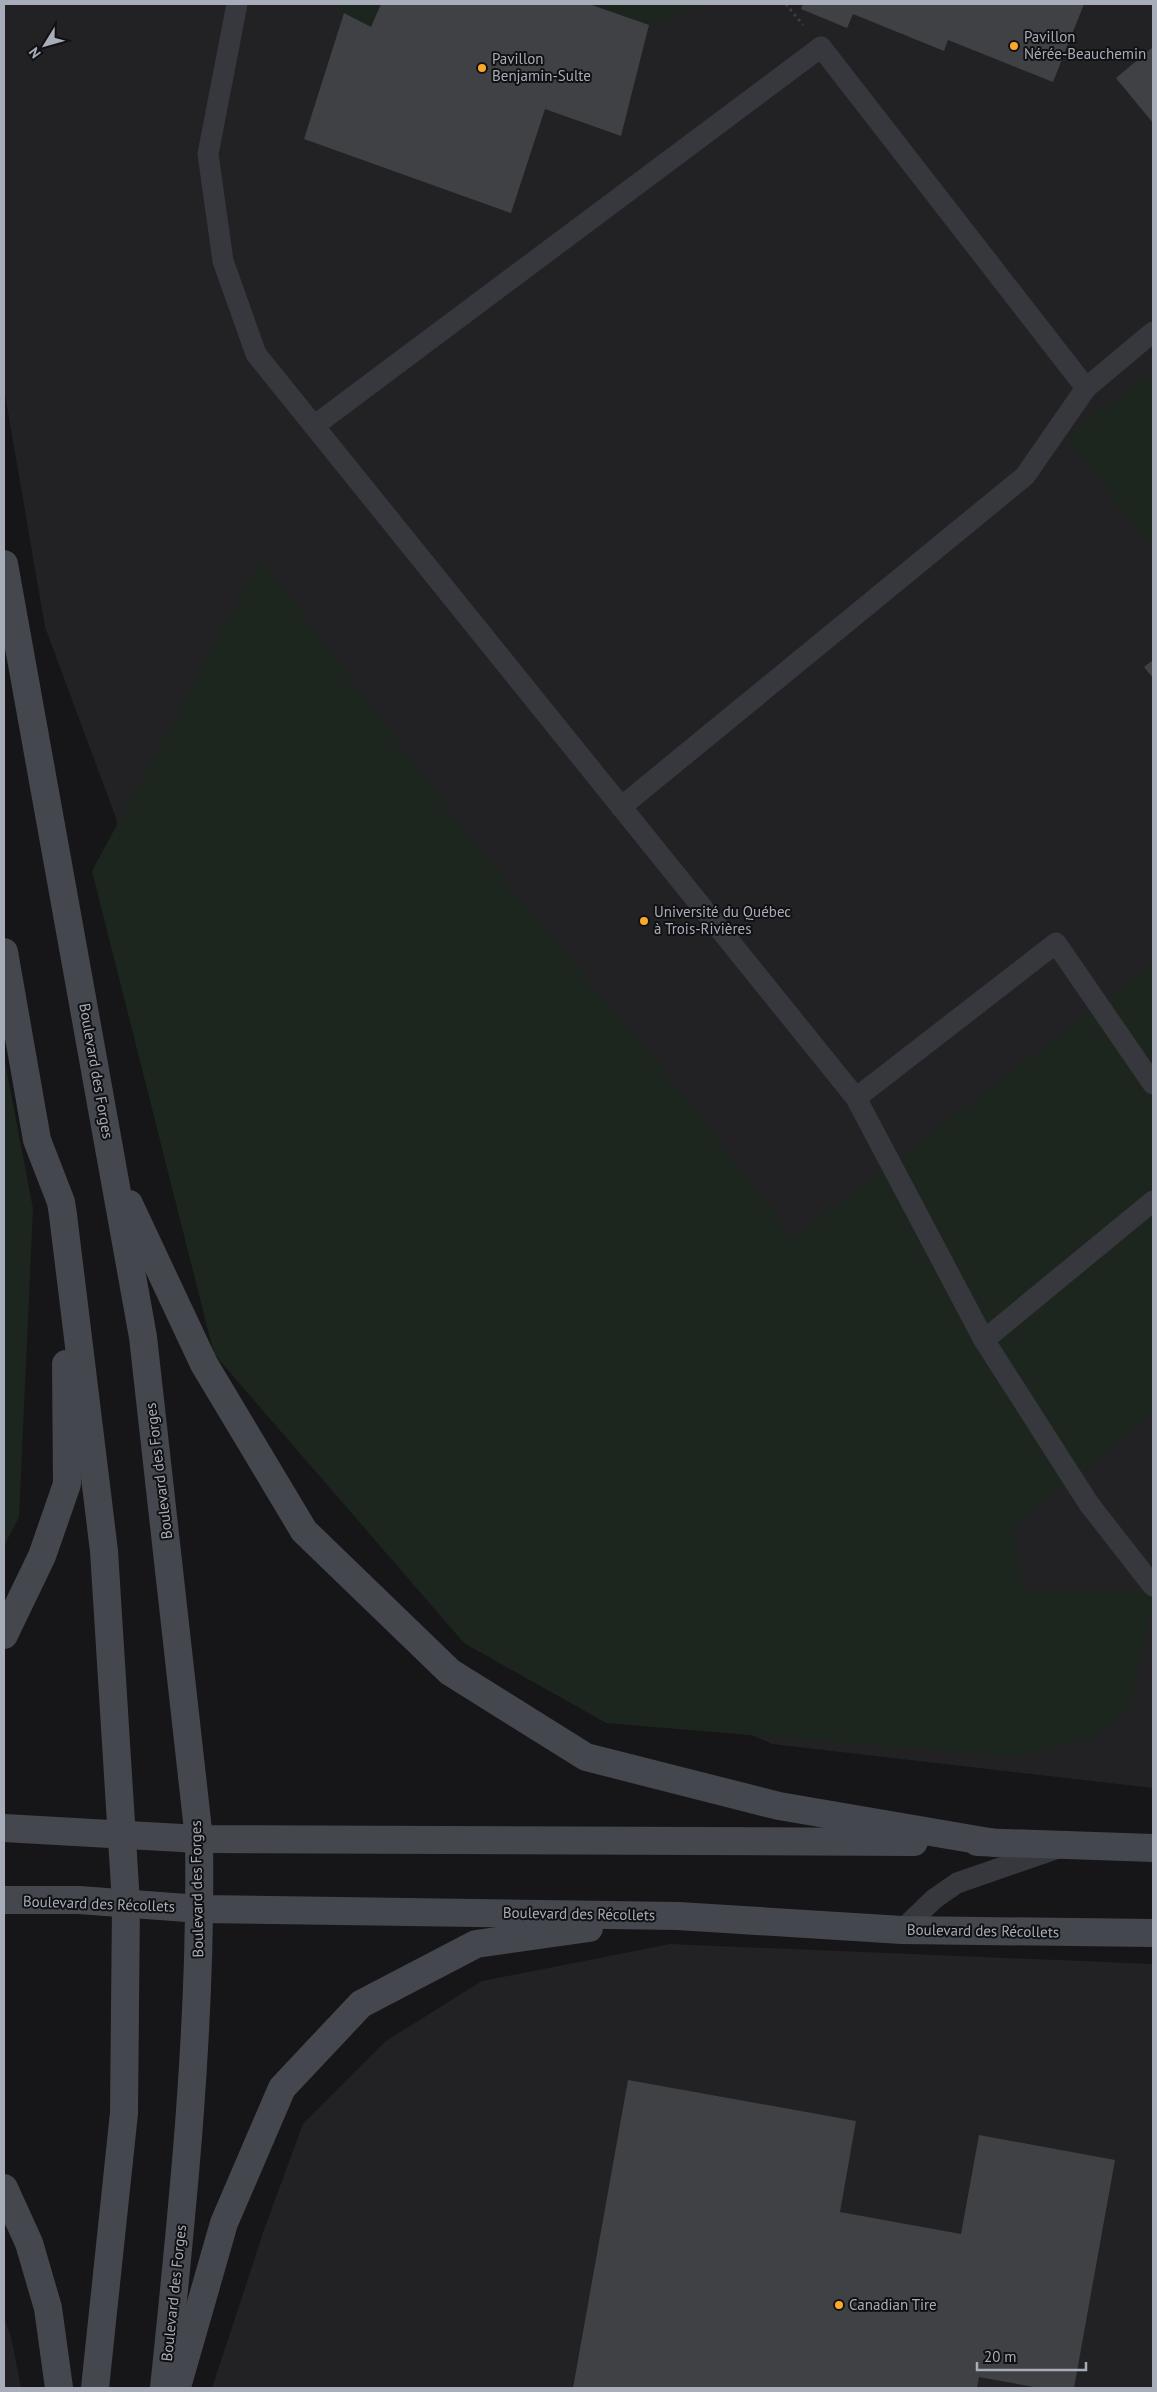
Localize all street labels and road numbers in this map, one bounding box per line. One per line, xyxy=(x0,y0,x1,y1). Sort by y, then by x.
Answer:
street label: Boulevard des Forges xyxy=(75,1002,118,1140)
street label: Boulevard des Forges xyxy=(141,1402,176,1540)
street label: Boulevard des Forges xyxy=(186,1820,207,1958)
street label: Boulevard des Récollets xyxy=(23,1891,175,1916)
street label: Boulevard des Récollets xyxy=(503,1903,655,1924)
street label: Boulevard des Récollets xyxy=(907,1920,1059,1941)
street label: Boulevard des Forges xyxy=(157,2224,190,2362)

